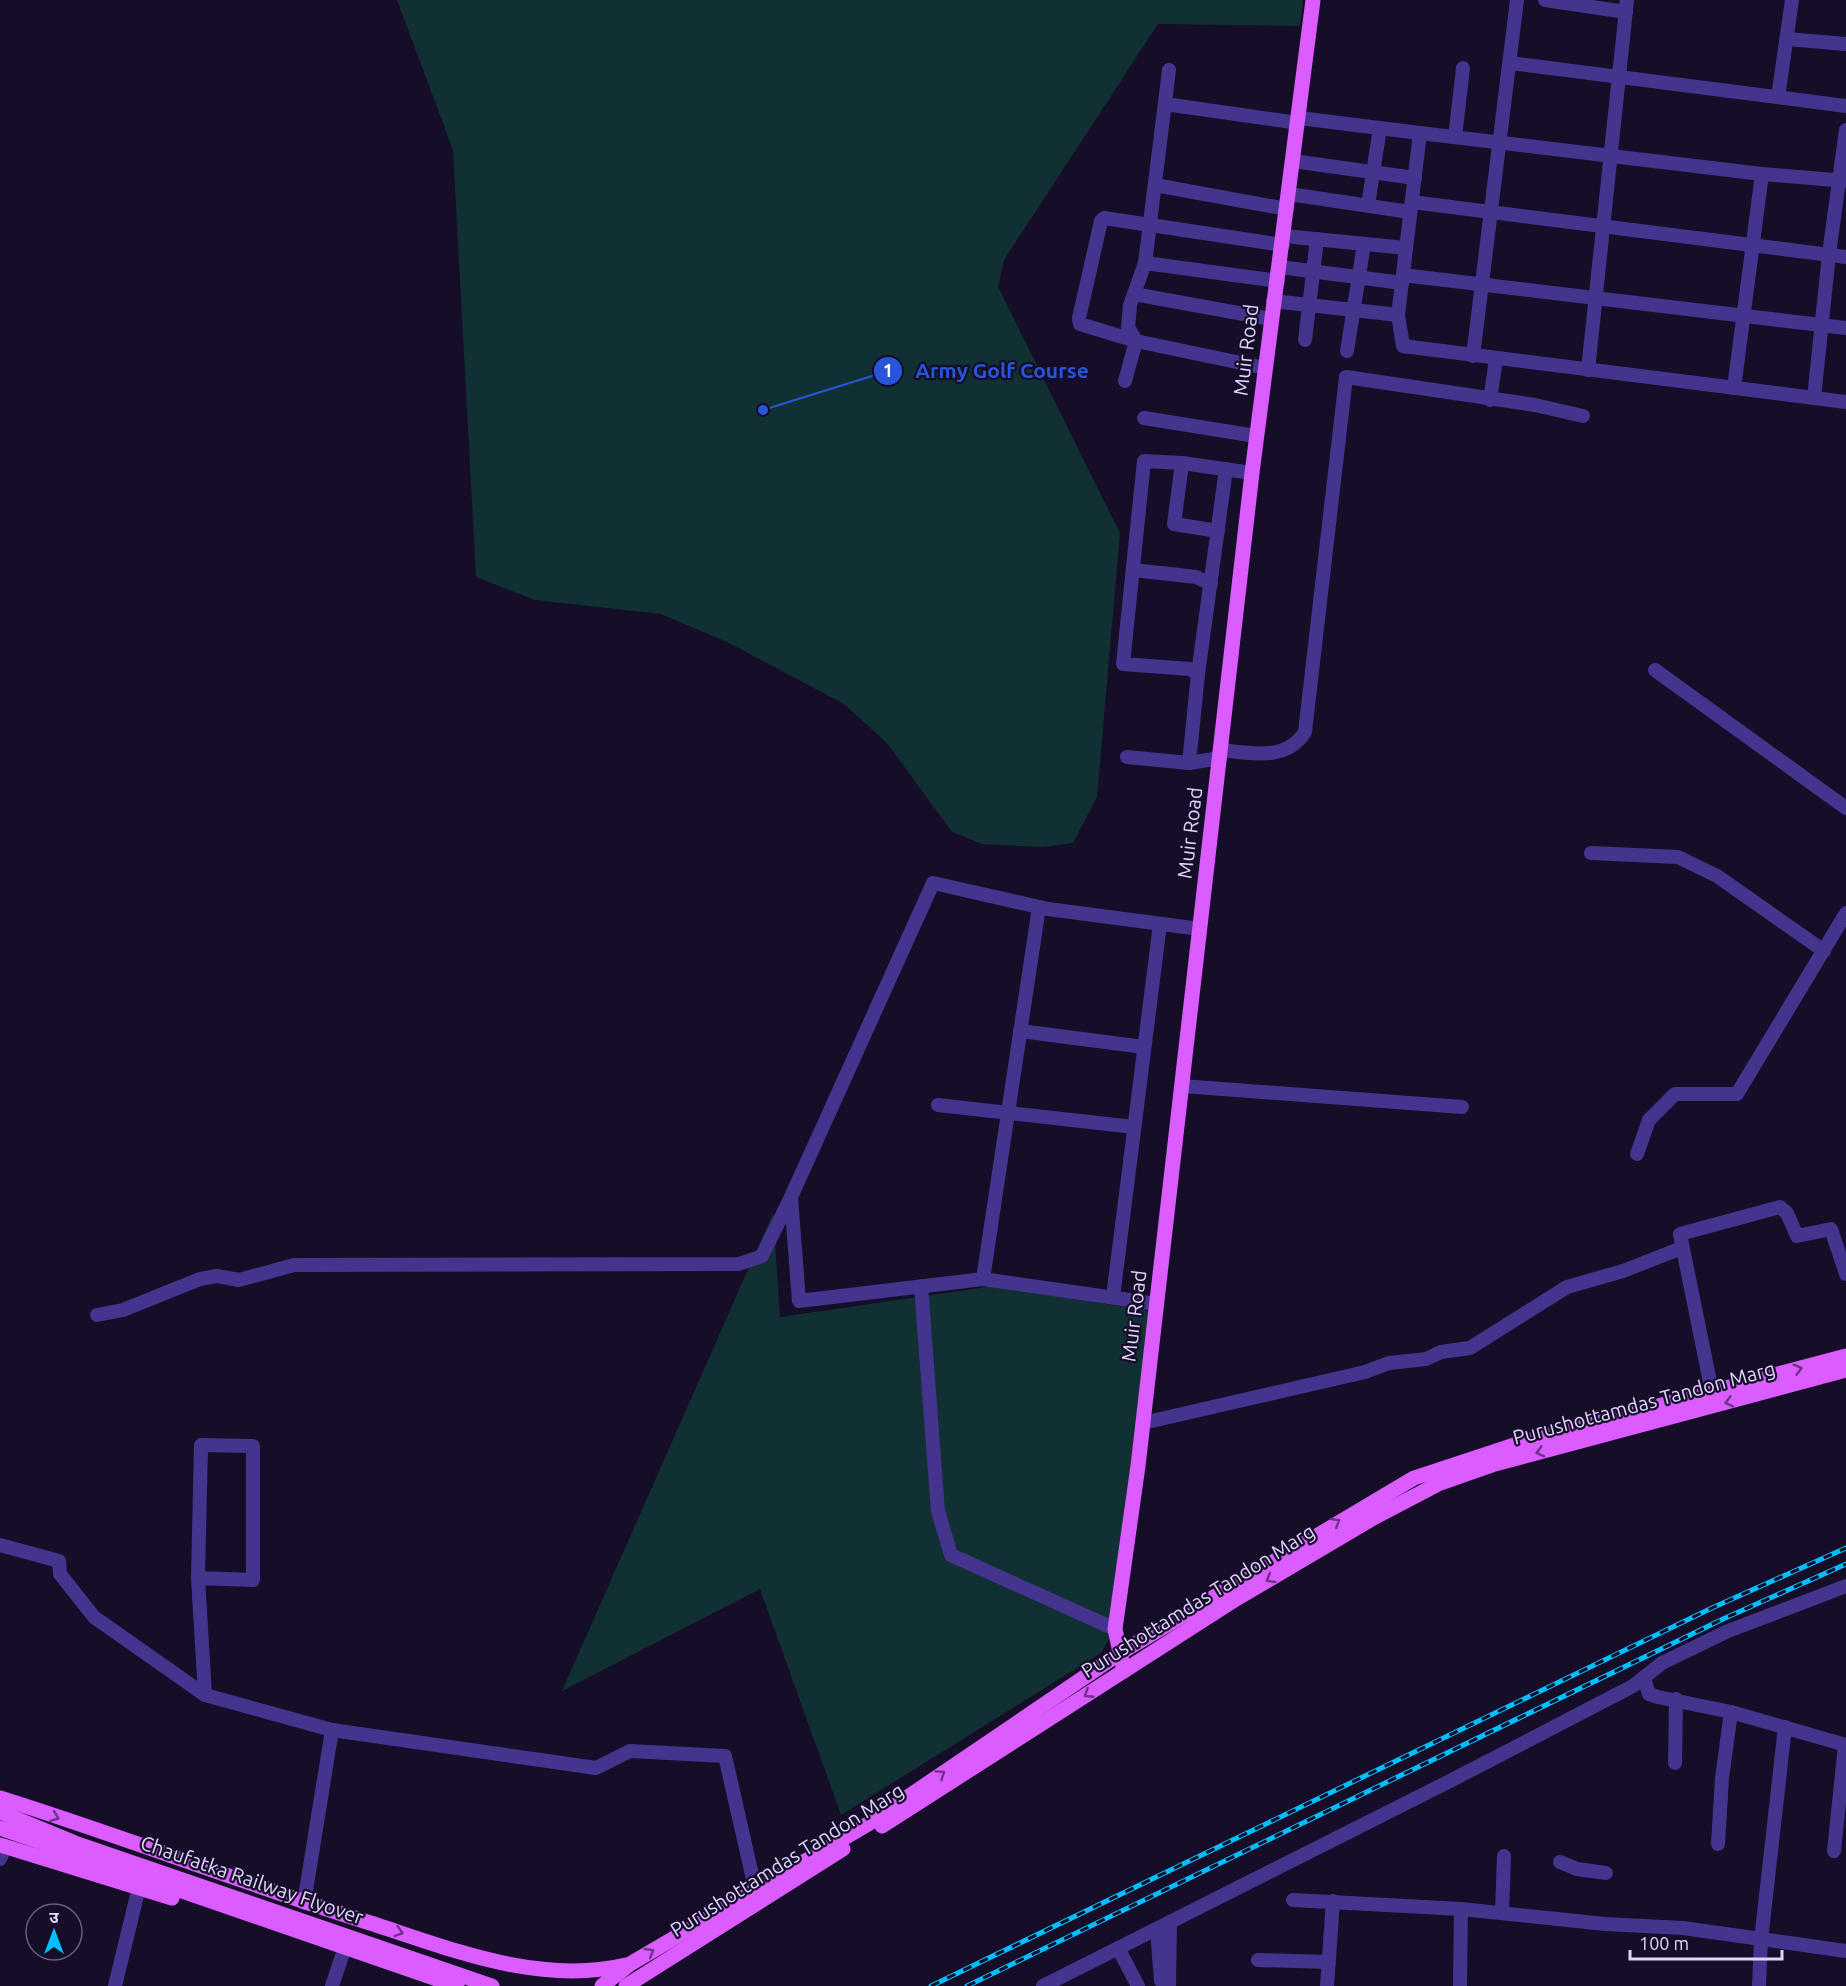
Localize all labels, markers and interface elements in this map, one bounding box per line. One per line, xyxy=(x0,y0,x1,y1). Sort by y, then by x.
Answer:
street label: Muir Road xyxy=(1228,303,1263,397)
callout: Army Golf Course xyxy=(873,352,1101,391)
text: Army Golf Course xyxy=(915,358,1089,382)
text: 1 xyxy=(883,360,893,380)
street label: Muir Road xyxy=(1172,786,1207,880)
street label: Muir Road xyxy=(1116,1269,1151,1363)
street label: Purushottamdas Tandon Marg xyxy=(1510,1356,1778,1449)
one-way arrow xyxy=(1792,1363,1802,1376)
one-way arrow xyxy=(1724,1395,1734,1408)
one-way arrow xyxy=(1536,1445,1546,1458)
one-way arrow xyxy=(1330,1518,1340,1530)
street label: Purushottamdas Tandon Marg xyxy=(1077,1519,1319,1682)
one-way arrow xyxy=(1266,1572,1276,1583)
one-way arrow xyxy=(1083,1687,1094,1698)
one-way arrow xyxy=(935,1770,946,1781)
street label: Purushottamdas Tandon Marg xyxy=(666,1778,908,1941)
one-way arrow xyxy=(49,1810,60,1823)
street label: Chaufatka Railway Flyover xyxy=(138,1831,367,1929)
north arrow xyxy=(24,1902,84,1962)
text: उ xyxy=(49,1908,59,1926)
scale bar xyxy=(1630,1923,1782,1961)
one-way arrow xyxy=(393,1925,404,1938)
text: 100 m xyxy=(1639,1933,1689,1953)
one-way arrow xyxy=(643,1948,654,1959)

